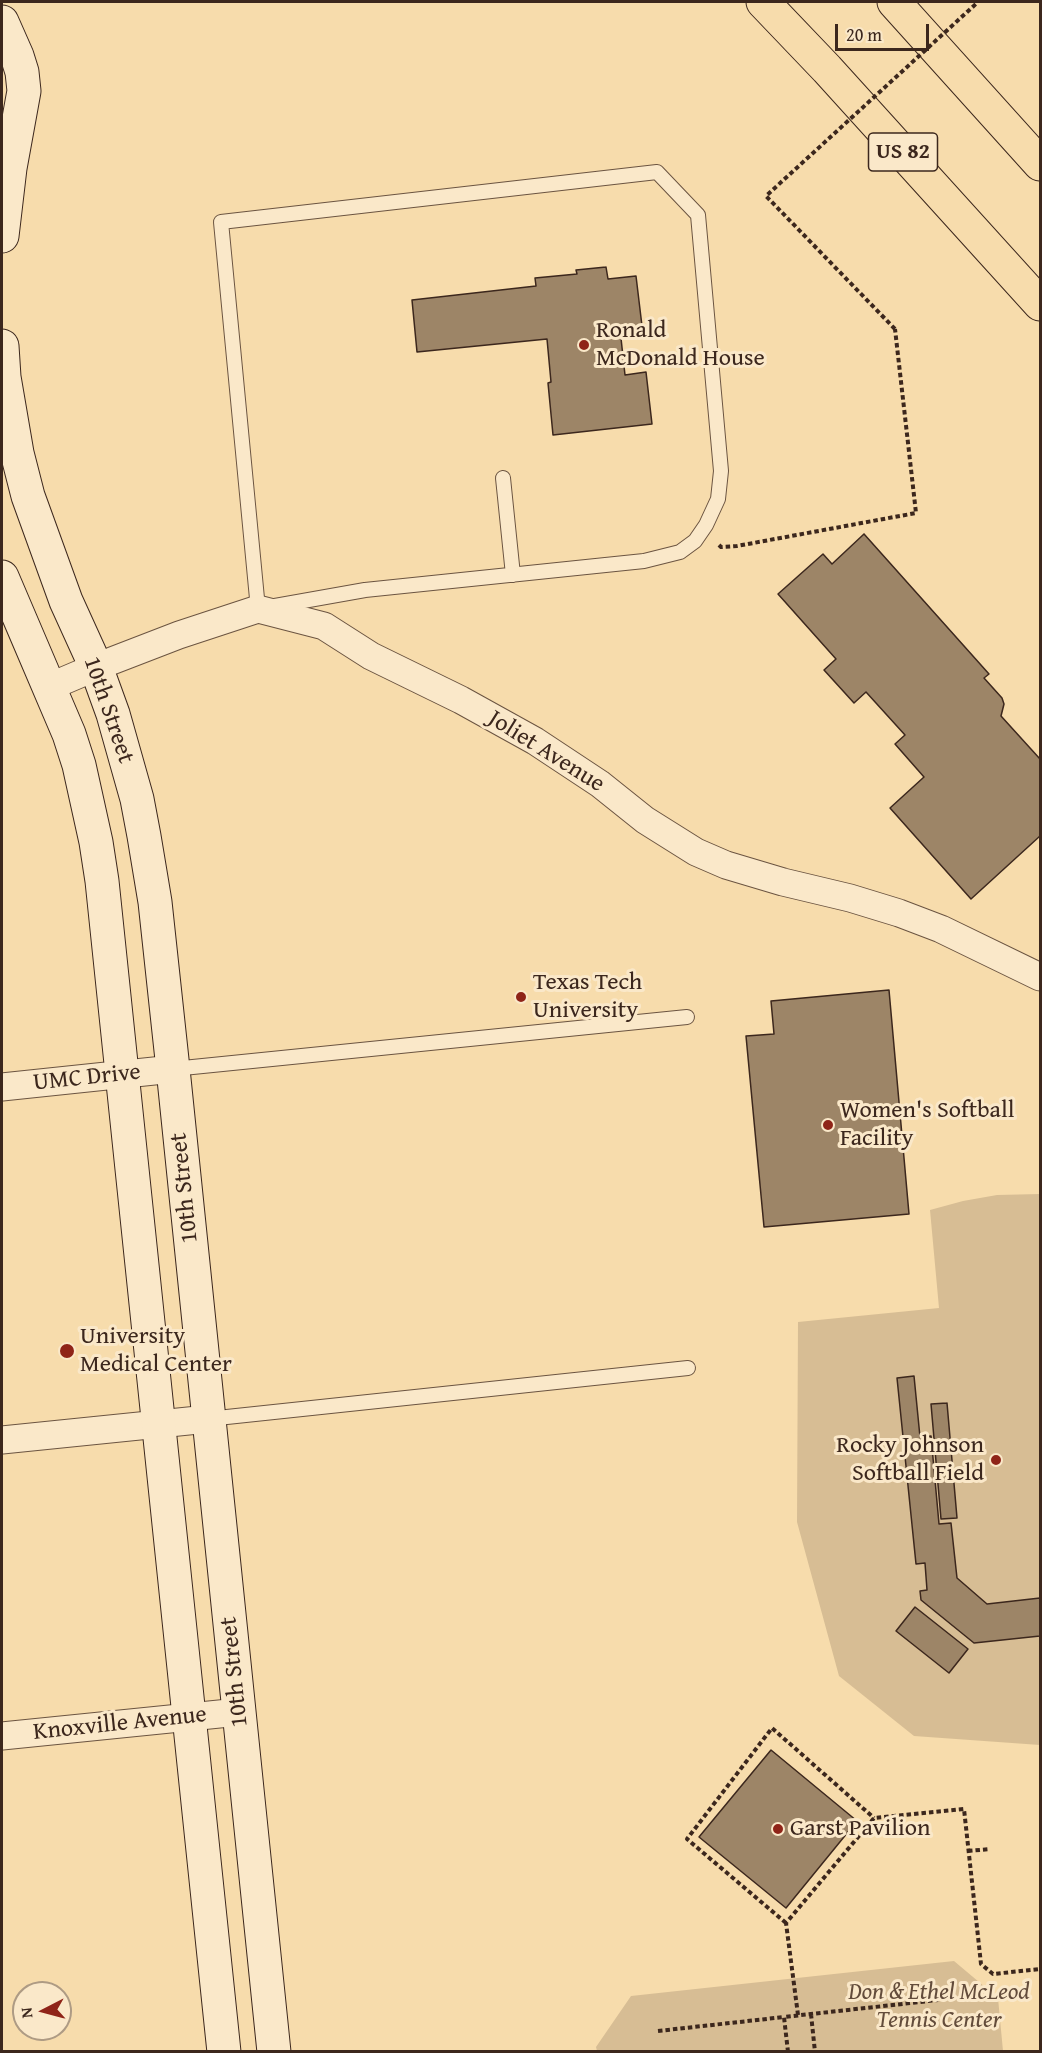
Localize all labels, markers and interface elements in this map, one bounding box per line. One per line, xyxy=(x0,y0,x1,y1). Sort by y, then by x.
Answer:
scale bar xyxy=(838,12,932,50)
text: 20 m xyxy=(846,21,882,48)
road number: US 82 xyxy=(868,133,938,171)
place label: Ronald McDonald House xyxy=(596,317,765,373)
marker: Ronald McDonald House xyxy=(577,338,591,352)
street label: 10th Street xyxy=(76,653,140,767)
street label: Joliet Avenue xyxy=(482,705,610,799)
place label: Texas Tech University xyxy=(533,969,642,1025)
marker: Texas Tech University xyxy=(514,990,528,1004)
street label: UMC Drive xyxy=(32,1058,142,1098)
place label: Women's Softball Facility xyxy=(840,1097,1014,1153)
marker: Women's Softball Facility xyxy=(821,1118,835,1132)
street label: 10th Street xyxy=(165,1131,205,1245)
place label: University Medical Center xyxy=(80,1323,232,1379)
marker: University Medical Center xyxy=(58,1342,76,1360)
place label: Rocky Johnson Softball Field xyxy=(836,1432,984,1488)
marker: Rocky Johnson Softball Field xyxy=(989,1453,1003,1467)
street label: 10th Street xyxy=(215,1615,255,1729)
street label: Knoxville Avenue xyxy=(32,1701,208,1747)
place label: Garst Pavilion xyxy=(790,1815,930,1843)
marker: Garst Pavilion xyxy=(771,1822,785,1836)
park label: Don & Ethel McLeod Tennis Center xyxy=(848,1979,1030,2035)
north arrow xyxy=(12,1981,72,2041)
text: N xyxy=(14,2006,39,2019)

